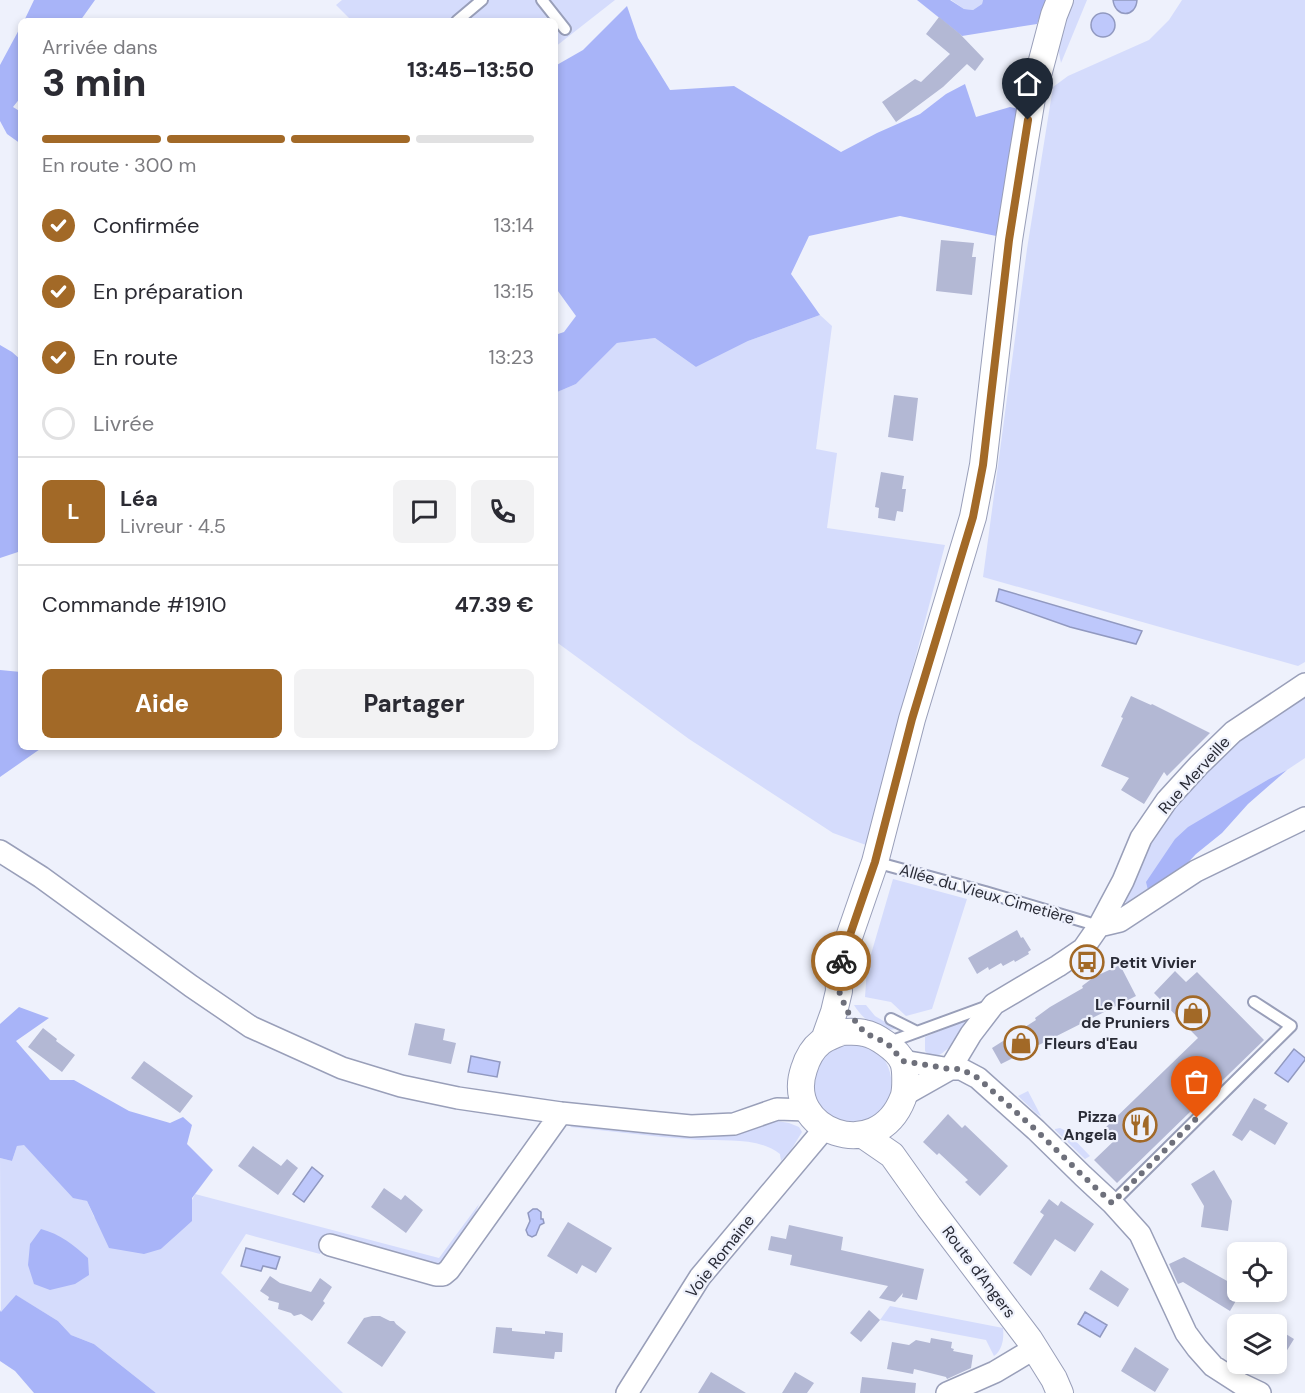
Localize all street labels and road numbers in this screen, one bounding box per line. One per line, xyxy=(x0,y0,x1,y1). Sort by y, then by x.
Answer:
street label: Rue Merveille xyxy=(1154,732,1234,818)
street label: Allée du Vieux Cimetière xyxy=(897,859,1077,929)
street label: Voie Romaine xyxy=(681,1210,759,1302)
street label: Route d'Angers xyxy=(937,1222,1021,1322)

